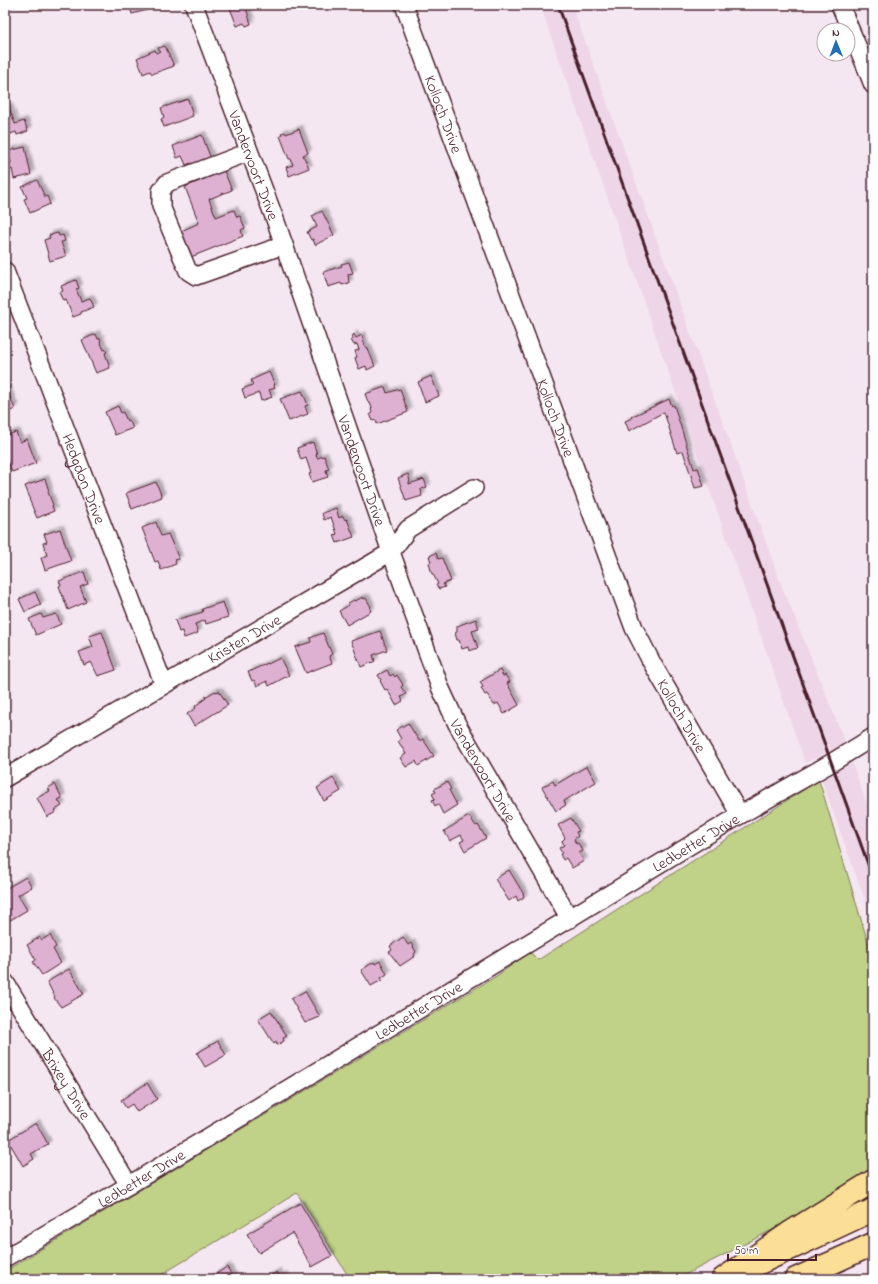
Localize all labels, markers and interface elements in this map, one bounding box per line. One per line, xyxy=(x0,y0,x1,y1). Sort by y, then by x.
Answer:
north arrow xyxy=(816,22,856,62)
text: N xyxy=(832,25,840,41)
street label: Kolloch Drive xyxy=(417,72,468,158)
street label: Vandervoort Drive xyxy=(221,106,285,225)
street label: Kolloch Drive xyxy=(529,376,580,462)
street label: Vandervoort Drive xyxy=(330,411,391,530)
street label: Hedgdon Drive xyxy=(54,430,111,529)
street label: Kristen Drive xyxy=(204,608,287,671)
street label: Kolloch Drive xyxy=(650,675,712,758)
street label: Vandervoort Drive xyxy=(442,715,522,828)
street label: Ledbetter Drive xyxy=(648,808,745,879)
street label: Ledbetter Drive xyxy=(371,975,468,1047)
street label: Brixey Drive xyxy=(34,1044,97,1125)
street label: Ledbetter Drive xyxy=(94,1143,191,1215)
scale bar xyxy=(728,1236,816,1262)
text: 50 m xyxy=(734,1242,758,1260)

